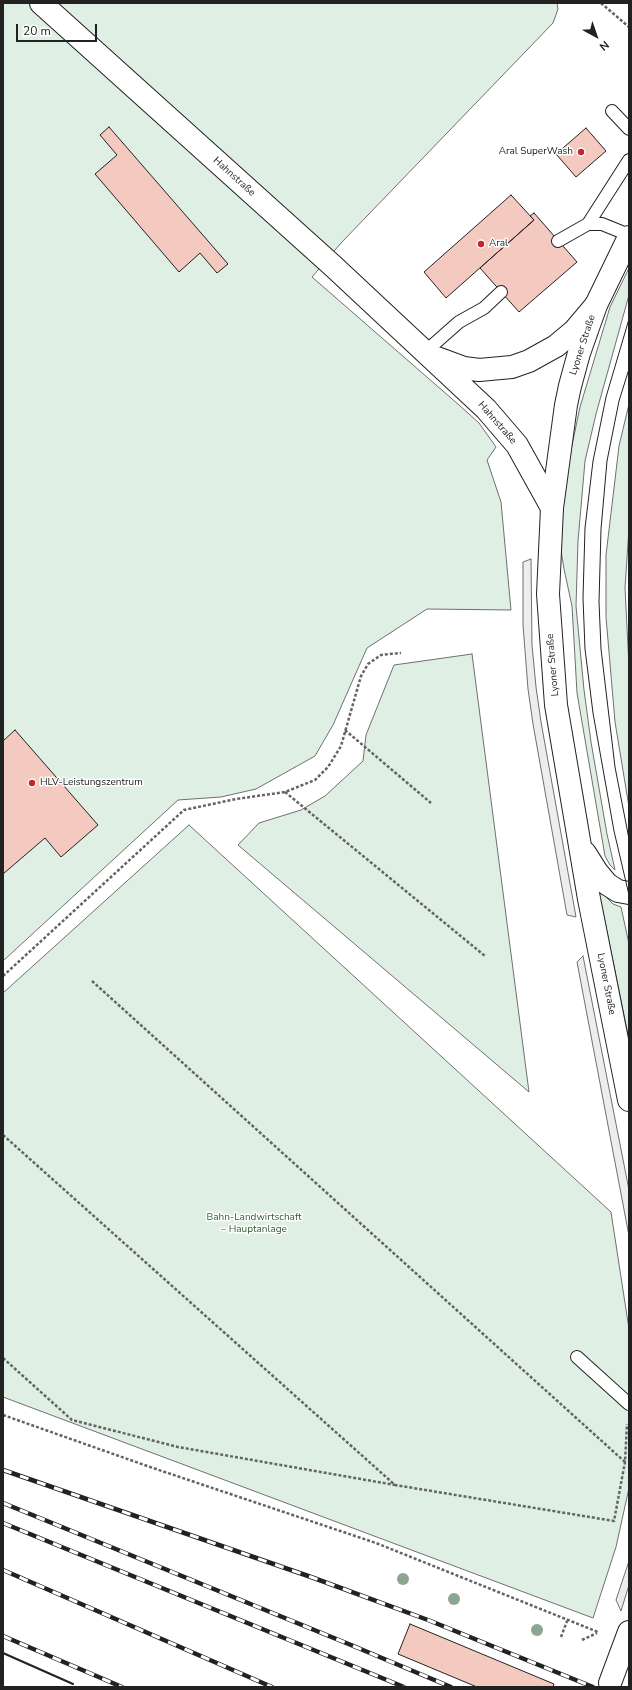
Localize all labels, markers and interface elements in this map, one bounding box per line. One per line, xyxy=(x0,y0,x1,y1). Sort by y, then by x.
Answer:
scale bar xyxy=(18,16,99,42)
north arrow xyxy=(576,16,616,56)
text: 20 m xyxy=(23,23,51,39)
text: N xyxy=(596,37,612,54)
place label: Aral SuperWash xyxy=(499,146,573,158)
marker: Aral SuperWash xyxy=(576,147,586,157)
street label: Hahnstraße xyxy=(210,155,258,199)
place label: Aral xyxy=(489,238,508,250)
marker: Aral xyxy=(476,239,486,249)
street label: Lyoner Straße xyxy=(568,313,598,377)
street label: Hahnstraße xyxy=(475,399,519,447)
street label: Lyoner Straße xyxy=(544,633,562,697)
place label: HLV-Leistungszentrum xyxy=(40,777,143,789)
marker: HLV-Leistungszentrum xyxy=(27,778,37,788)
street label: Lyoner Straße xyxy=(594,952,618,1016)
park label: Bahn-Landwirtschaft – Hauptanlage xyxy=(207,1212,301,1236)

